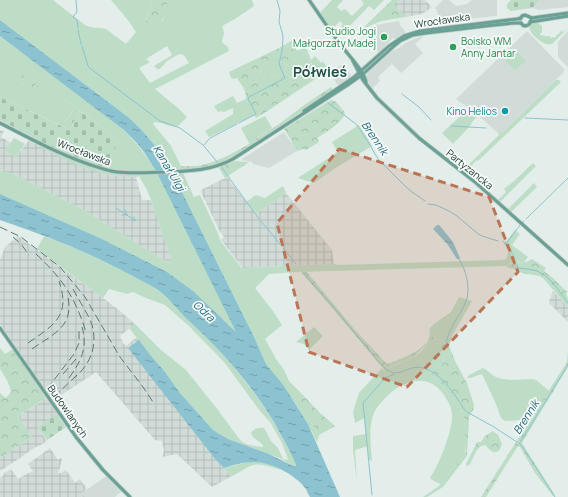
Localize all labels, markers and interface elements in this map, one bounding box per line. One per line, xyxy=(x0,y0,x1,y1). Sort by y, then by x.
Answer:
street label: Wrocławska xyxy=(413,9,471,31)
place label: Studio Jogi Małgorzaty Madej xyxy=(293,24,376,50)
marker: Studio Jogi Małgorzaty Madej xyxy=(379,32,389,42)
place label: Boisko WM Anny Jantar xyxy=(461,34,516,60)
marker: Boisko WM Anny Jantar xyxy=(448,42,458,52)
district label: Półwieś xyxy=(293,62,347,81)
place label: Kino Helios xyxy=(446,104,497,118)
marker: Kino Helios xyxy=(500,106,510,116)
water label: Brennik xyxy=(359,118,393,159)
street label: Wrocławska xyxy=(55,135,113,169)
water label: Kanał Ulgi xyxy=(150,142,190,195)
street label: Partyzancka xyxy=(444,146,496,192)
water label: Odra xyxy=(190,297,219,325)
street label: Budowlanych xyxy=(45,382,91,440)
water label: Brennik xyxy=(509,395,543,437)

